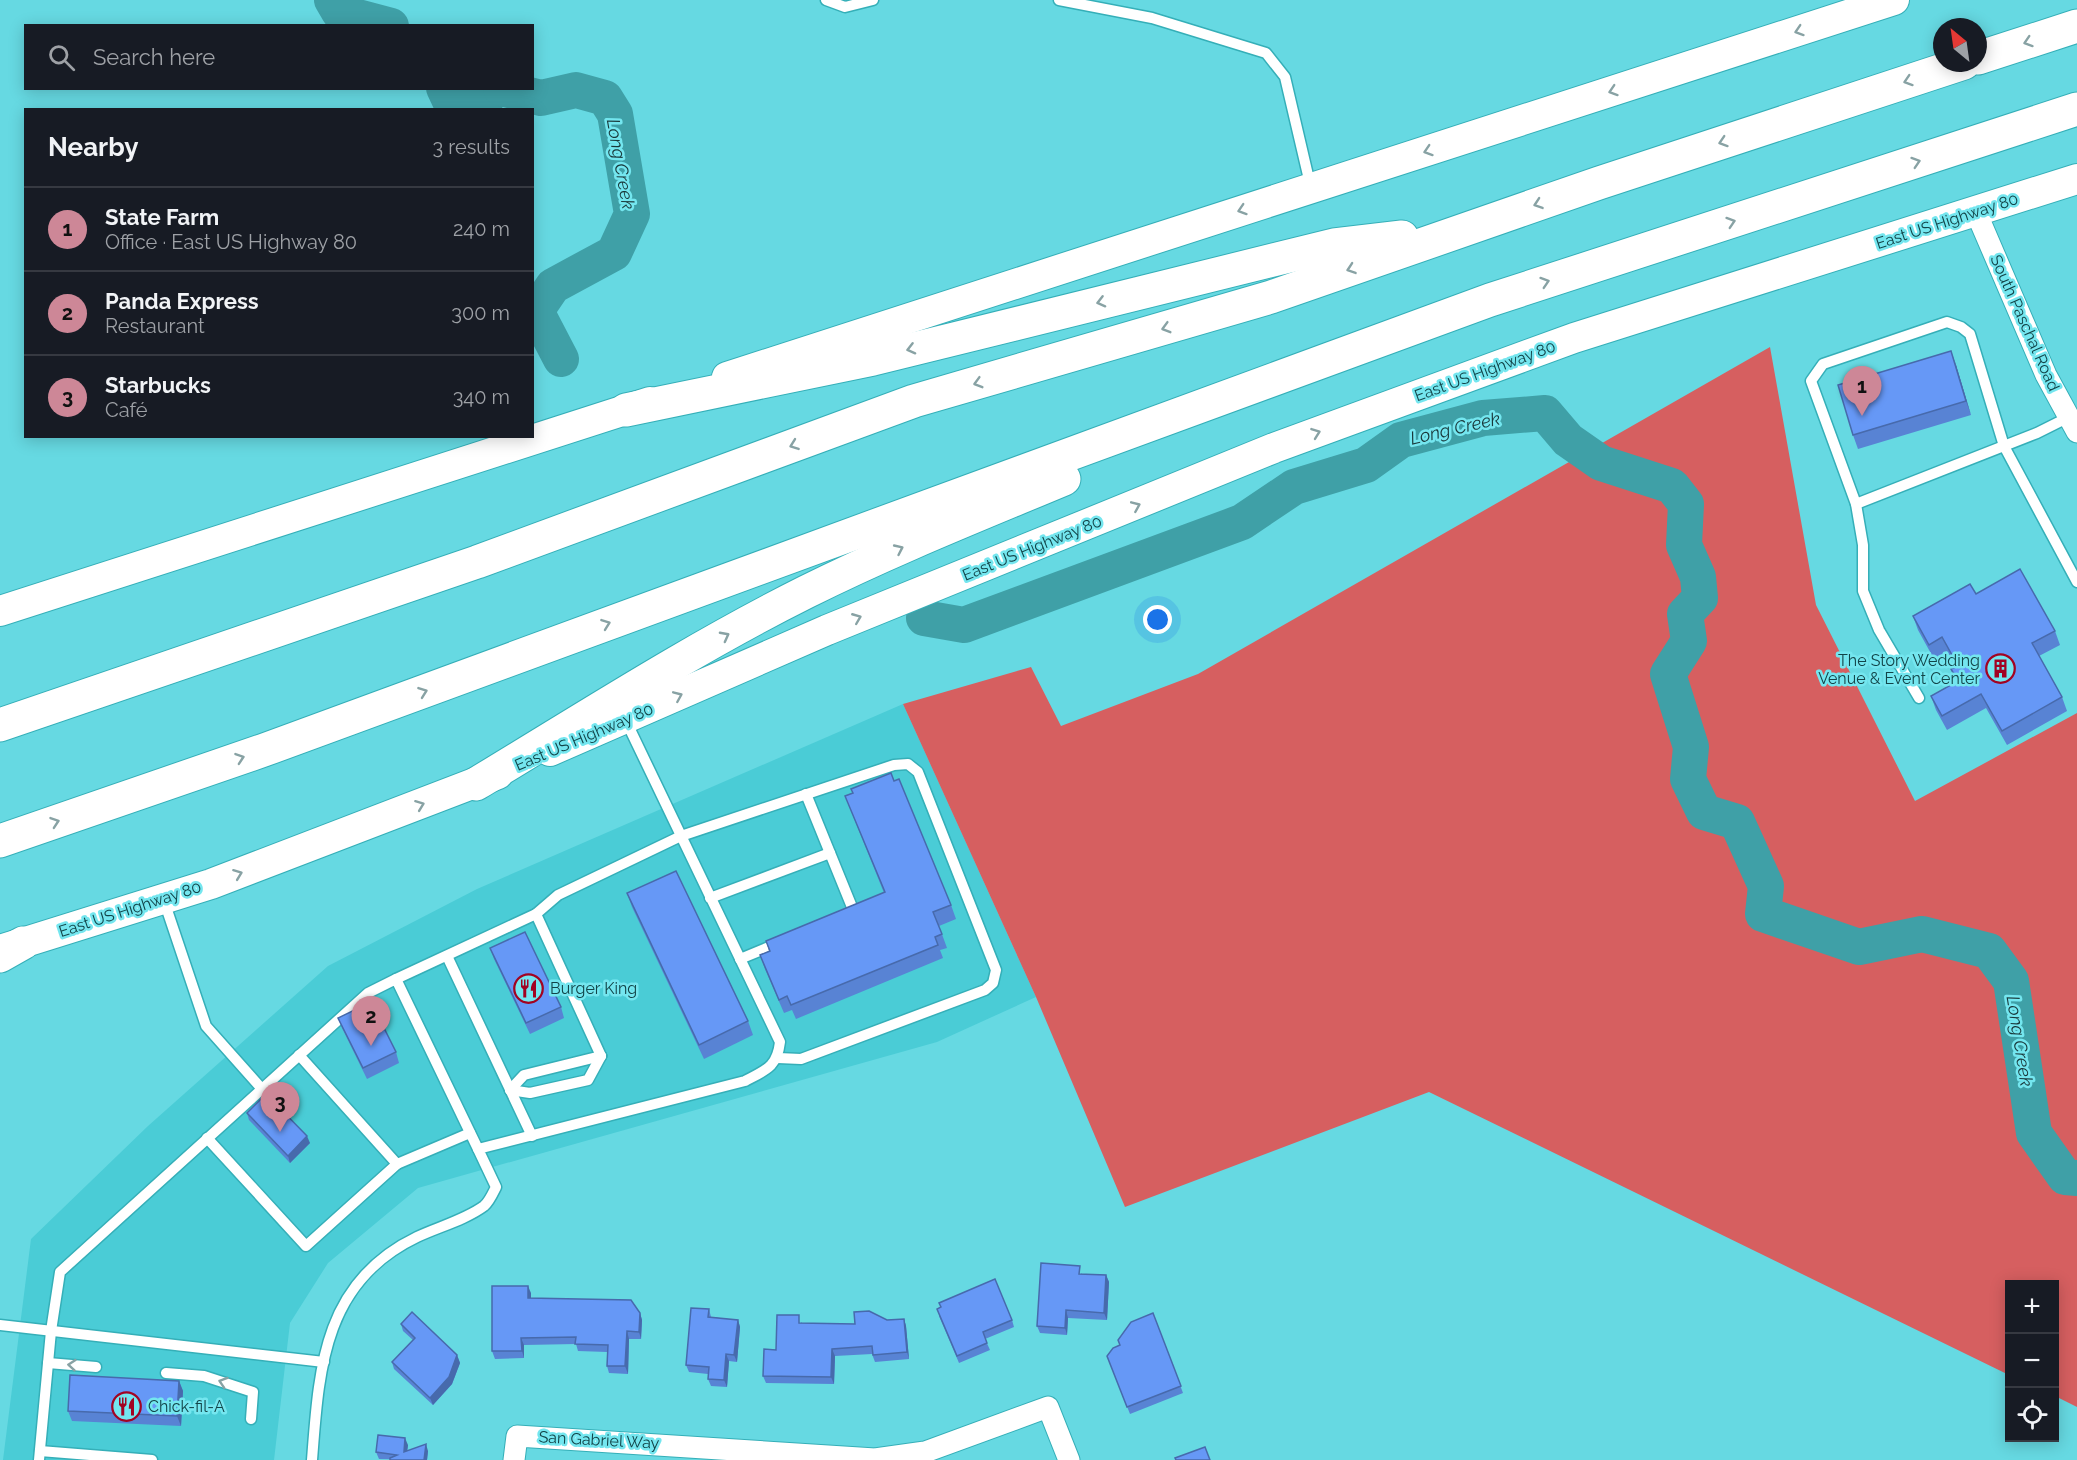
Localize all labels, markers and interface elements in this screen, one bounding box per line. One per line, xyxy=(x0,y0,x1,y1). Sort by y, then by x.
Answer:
north arrow xyxy=(1933,18,1987,72)
one-way arrow xyxy=(1794,23,1805,36)
search box xyxy=(24,24,534,90)
one-way arrow xyxy=(2023,35,2033,48)
icon: search xyxy=(45,41,78,74)
text: Search here xyxy=(93,44,215,70)
one-way arrow xyxy=(1903,74,1914,86)
one-way arrow xyxy=(1608,83,1619,96)
water label: Long Creek xyxy=(603,117,639,211)
text: Nearby xyxy=(48,132,138,162)
text: 3 results xyxy=(432,135,510,159)
one-way arrow xyxy=(1718,135,1729,147)
one-way arrow xyxy=(1423,143,1434,156)
one-way arrow xyxy=(1910,156,1921,169)
street label: East US Highway 80 xyxy=(1873,189,2021,253)
one-way arrow xyxy=(1533,196,1544,209)
one-way arrow xyxy=(1237,203,1248,216)
text: State Farm xyxy=(105,204,219,230)
text: 1 xyxy=(63,217,72,241)
text: 240 m xyxy=(453,217,510,241)
one-way arrow xyxy=(1725,217,1736,229)
text: Office · East US Highway 80 xyxy=(105,230,357,254)
street label: South Paschal Road xyxy=(1986,252,2064,394)
one-way arrow xyxy=(1346,261,1357,274)
one-way arrow xyxy=(1539,277,1550,289)
text: Panda Express xyxy=(105,288,259,314)
one-way arrow xyxy=(1096,295,1106,308)
text: 2 xyxy=(62,301,73,325)
text: 300 m xyxy=(451,301,510,325)
text: Restaurant xyxy=(105,314,205,338)
one-way arrow xyxy=(1161,321,1171,333)
street label: East US Highway 80 xyxy=(1412,337,1558,405)
one-way arrow xyxy=(907,342,917,355)
pin: 1 xyxy=(1842,366,1882,416)
text: Starbucks xyxy=(105,372,211,398)
one-way arrow xyxy=(974,375,984,388)
text: 3 xyxy=(62,385,73,409)
text: 340 m xyxy=(453,385,510,409)
text: Café xyxy=(105,398,148,422)
water label: Long Creek xyxy=(1408,407,1502,449)
one-way arrow xyxy=(1310,427,1321,440)
one-way arrow xyxy=(789,438,800,451)
one-way arrow xyxy=(1129,501,1140,513)
street label: East US Highway 80 xyxy=(960,511,1104,585)
one-way arrow xyxy=(893,545,904,557)
your location xyxy=(1143,605,1172,634)
one-way arrow xyxy=(851,612,862,625)
one-way arrow xyxy=(600,619,611,632)
one-way arrow xyxy=(718,632,729,643)
place label: The Story Wedding Venue & Event Center xyxy=(1818,651,1980,688)
building icon: The Story Wedding Venue & Event Center xyxy=(1985,653,2017,685)
one-way arrow xyxy=(417,686,428,699)
one-way arrow xyxy=(672,691,683,703)
street label: East US Highway 80 xyxy=(512,699,656,775)
one-way arrow xyxy=(234,753,245,766)
one-way arrow xyxy=(415,799,425,812)
one-way arrow xyxy=(49,816,60,829)
one-way arrow xyxy=(232,868,243,881)
street label: East US Highway 80 xyxy=(56,877,204,941)
restaurant icon: Burger King xyxy=(513,972,545,1004)
place label: Burger King xyxy=(550,979,637,998)
water label: Long Creek xyxy=(2002,994,2038,1088)
pin: 2 xyxy=(352,996,391,1046)
pin: 3 xyxy=(260,1082,300,1132)
map controls xyxy=(2005,1280,2059,1442)
button: + xyxy=(2005,1280,2059,1334)
button: − xyxy=(2005,1334,2059,1388)
one-way arrow xyxy=(67,1359,77,1372)
one-way arrow xyxy=(218,1377,229,1390)
button: locate xyxy=(2005,1388,2059,1442)
restaurant icon: Chick-fil-A xyxy=(111,1390,143,1422)
place label: Chick-fil-A xyxy=(148,1397,225,1416)
street label: San Gabriel Way xyxy=(538,1427,660,1453)

